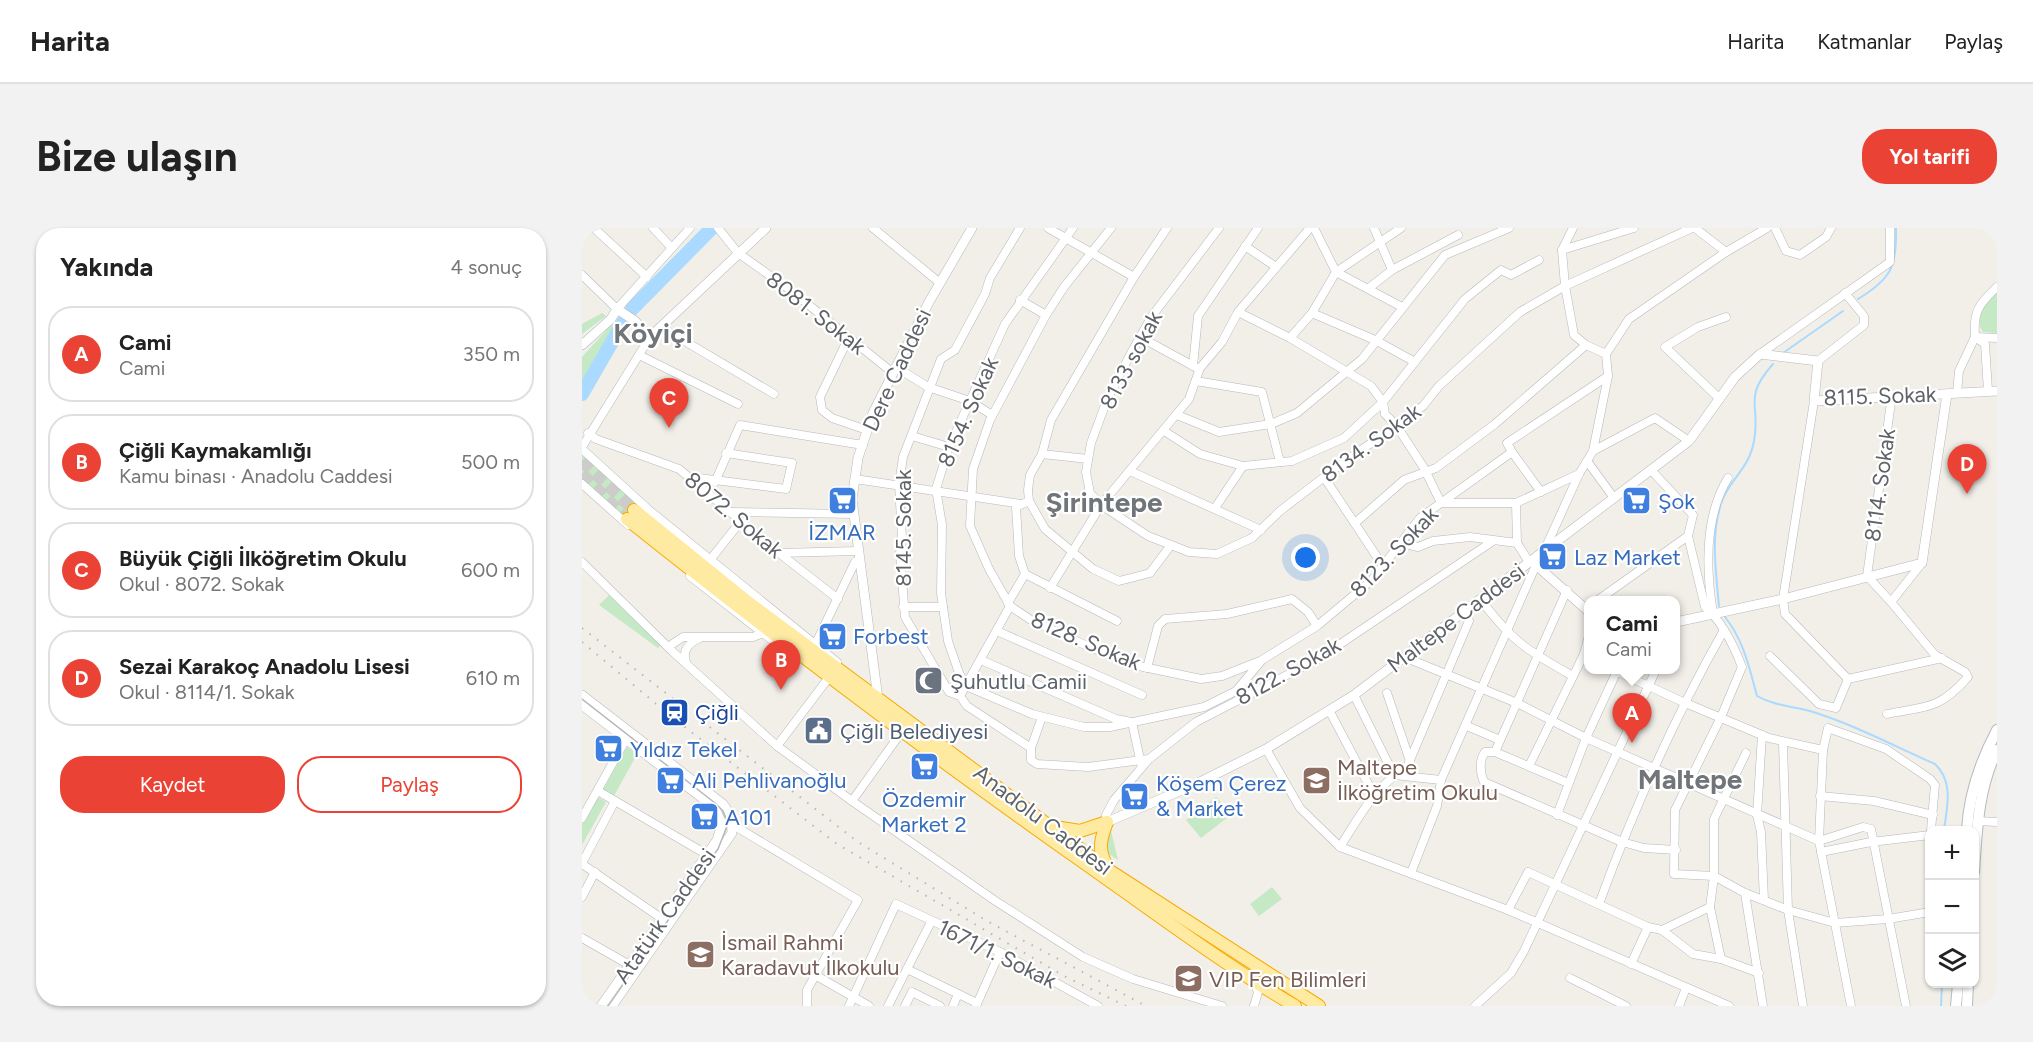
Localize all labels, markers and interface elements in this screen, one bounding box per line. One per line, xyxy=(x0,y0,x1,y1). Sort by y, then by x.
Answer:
text: Harita xyxy=(30,24,110,58)
text: Harita xyxy=(1727,29,1784,54)
text: Katmanlar xyxy=(1817,29,1911,54)
text: Paylaş xyxy=(1944,29,2003,54)
button: Yol tarifi xyxy=(1862,129,1997,184)
text: Bize ulaşın xyxy=(36,131,238,182)
text: Yakında xyxy=(60,251,153,283)
text: 4 sonuç xyxy=(451,255,522,279)
street label: 8081. Sokak xyxy=(761,266,871,360)
street label: Dere Caddesi xyxy=(857,304,937,436)
street label: 8133 sokak xyxy=(1094,306,1168,414)
district label: Köyiçi xyxy=(613,316,693,350)
text: Cami xyxy=(119,329,172,356)
text: A xyxy=(74,342,89,366)
text: 350 m xyxy=(463,342,520,366)
street label: 8154. Sokak xyxy=(932,353,1004,471)
text: Cami xyxy=(119,356,165,380)
pin: C xyxy=(650,378,688,428)
street label: 8115. Sokak xyxy=(1823,381,1937,411)
street label: 8134. Sokak xyxy=(1316,398,1426,488)
street label: 8114. Sokak xyxy=(1859,426,1901,543)
text: Çiğli Kaymakamlığı xyxy=(119,437,312,464)
pin: D xyxy=(1948,444,1986,494)
text: B xyxy=(75,450,88,474)
text: 500 m xyxy=(461,450,520,474)
text: Kamu binası · Anadolu Caddesi xyxy=(119,464,393,488)
street label: 8072. Sokak xyxy=(679,466,789,564)
street label: 8145. Sokak xyxy=(890,469,917,587)
supermarket icon: İZMAR xyxy=(826,484,858,516)
district label: Şirintepe xyxy=(1045,485,1163,519)
supermarket icon: Şok xyxy=(1621,485,1653,517)
place label: Şok xyxy=(1658,488,1695,515)
street label: 8123. Sokak xyxy=(1344,501,1444,603)
place label: İZMAR xyxy=(808,519,876,546)
supermarket icon: Laz Market xyxy=(1537,541,1569,573)
your location xyxy=(1291,543,1320,572)
place label: Laz Market xyxy=(1574,544,1681,571)
text: Büyük Çiğli İlköğretim Okulu xyxy=(119,545,407,572)
street label: Maltepe Caddesi xyxy=(1382,557,1530,679)
text: C xyxy=(74,558,89,582)
text: 600 m xyxy=(461,558,520,582)
text: Okul · 8072. Sokak xyxy=(119,572,284,596)
popup xyxy=(1584,596,1680,674)
street label: 8128. Sokak xyxy=(1027,606,1145,676)
text: Cami xyxy=(1606,610,1658,637)
supermarket icon: Forbest xyxy=(816,620,848,652)
place label: Forbest xyxy=(853,623,929,650)
street label: 8122. Sokak xyxy=(1231,631,1345,711)
text: Cami xyxy=(1606,637,1652,661)
pin: B xyxy=(762,640,800,690)
text: Sezai Karakoç Anadolu Lisesi xyxy=(119,653,410,680)
mosque icon: Şuhutlu Camii xyxy=(913,665,945,697)
text: D xyxy=(75,666,89,690)
text: 610 m xyxy=(466,666,520,690)
place label: Şuhutlu Camii xyxy=(950,668,1087,695)
text: Okul · 8114/1. Sokak xyxy=(119,680,294,704)
pin: A xyxy=(1612,694,1652,743)
station icon: Çiğli xyxy=(658,696,690,728)
place label: Çiğli xyxy=(695,699,739,726)
public building icon: Çiğli Belediyesi xyxy=(803,715,835,747)
place label: Çiğli Belediyesi xyxy=(840,718,988,745)
supermarket icon: Yıldız Tekel xyxy=(593,733,625,765)
place label: Yıldız Tekel xyxy=(630,736,738,763)
supermarket icon: Özdemir Market 2 xyxy=(908,751,940,783)
place label: Maltepe İlköğretim Okulu xyxy=(1337,754,1498,806)
button: Kaydet xyxy=(60,756,285,813)
button: Paylaş xyxy=(297,756,522,813)
street label: Anadolu Caddesi xyxy=(968,759,1118,881)
district label: Maltepe xyxy=(1638,762,1742,796)
supermarket icon: Ali Pehlivanoğlu xyxy=(655,764,687,796)
school or university icon: Maltepe İlköğretim Okulu xyxy=(1300,764,1332,796)
place label: Ali Pehlivanoğlu xyxy=(692,767,847,794)
place label: Köşem Çerez & Market xyxy=(1156,770,1287,822)
supermarket icon: Köşem Çerez & Market xyxy=(1119,780,1151,812)
place label: Özdemir Market 2 xyxy=(881,786,967,838)
supermarket icon: A101 xyxy=(688,801,720,833)
place label: A101 xyxy=(725,804,772,831)
map controls xyxy=(1925,826,1979,988)
button: + xyxy=(1925,826,1979,880)
street label: Atatürk Caddesi xyxy=(608,843,722,989)
button: − xyxy=(1925,880,1979,934)
street label: 1671/1. Sokak xyxy=(933,914,1061,994)
place label: İsmail Rahmi Karadavut İlkokulu xyxy=(721,929,900,981)
button: layers xyxy=(1925,934,1979,988)
school or university icon: İsmail Rahmi Karadavut İlkokulu xyxy=(684,939,716,971)
school or university icon: VIP Fen Bilimleri xyxy=(1172,963,1204,995)
place label: VIP Fen Bilimleri xyxy=(1209,966,1367,993)

